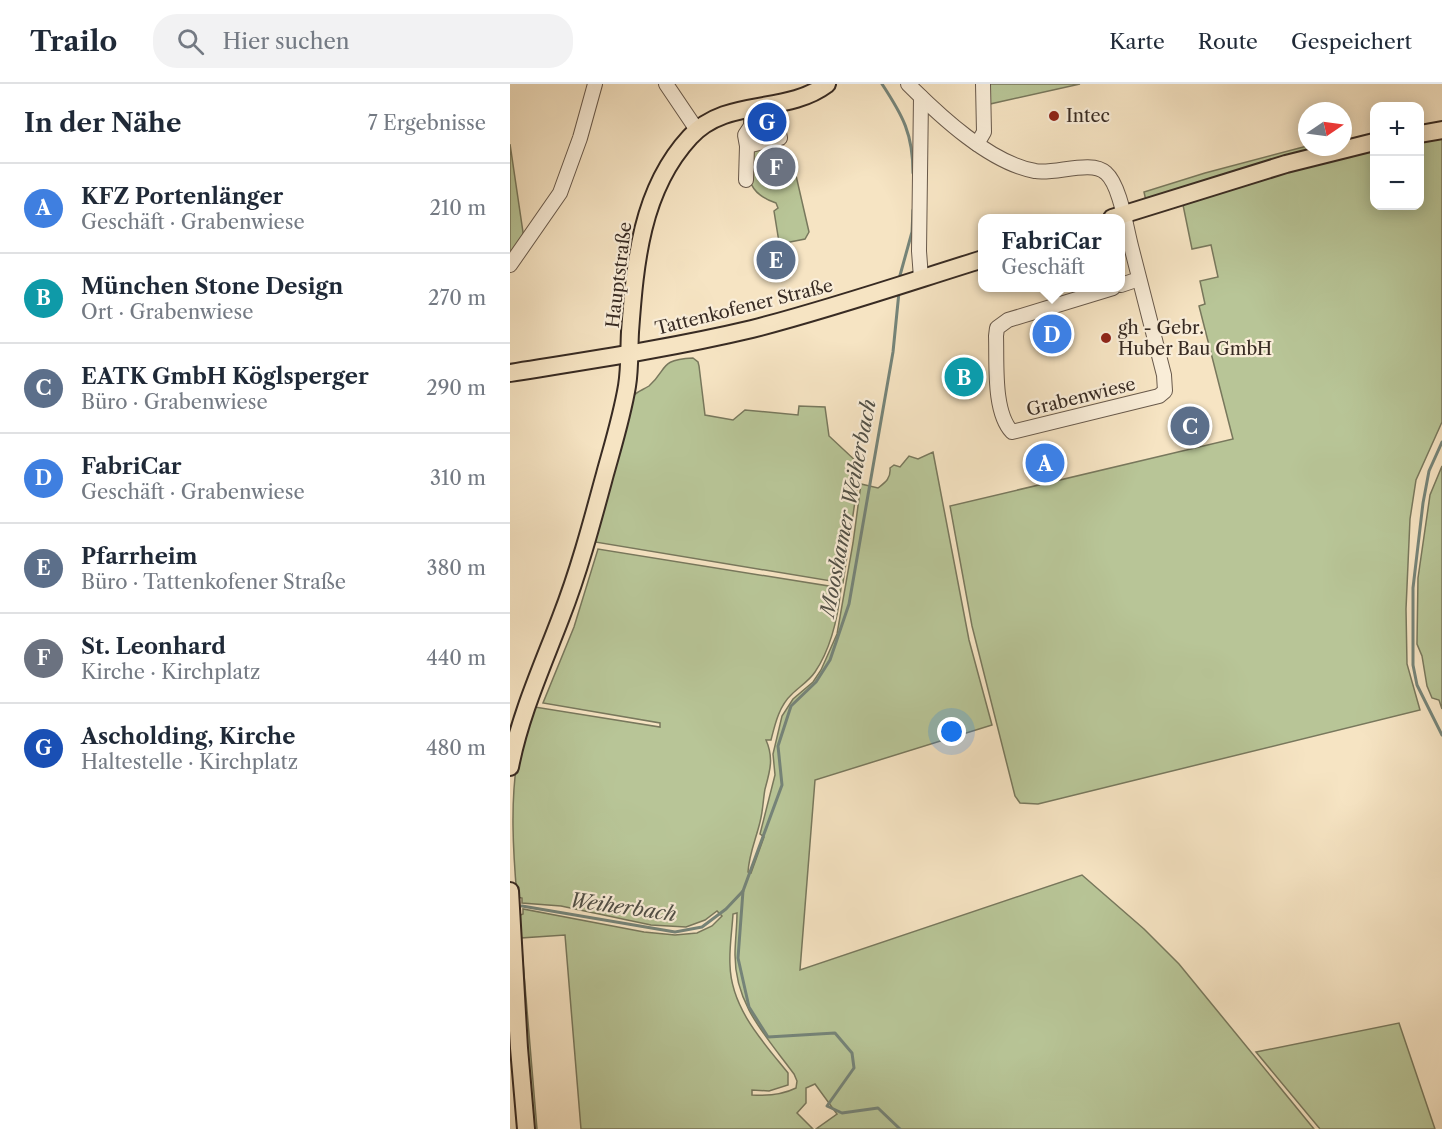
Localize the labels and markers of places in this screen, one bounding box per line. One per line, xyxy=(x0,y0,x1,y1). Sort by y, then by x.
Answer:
pin: G xyxy=(748,99,786,144)
place label: Intec xyxy=(1066,105,1110,127)
marker: Intec xyxy=(1047,109,1061,123)
pin: F xyxy=(756,144,796,190)
pin: E xyxy=(756,238,796,282)
pin: D xyxy=(1032,312,1072,356)
place label: gh - Gebr. Huber Bau GmbH xyxy=(1118,317,1272,360)
marker: gh - Gebr. Huber Bau GmbH xyxy=(1099,331,1113,345)
pin: B xyxy=(944,354,984,400)
pin: C xyxy=(1170,404,1210,448)
pin: A xyxy=(1026,440,1064,485)

